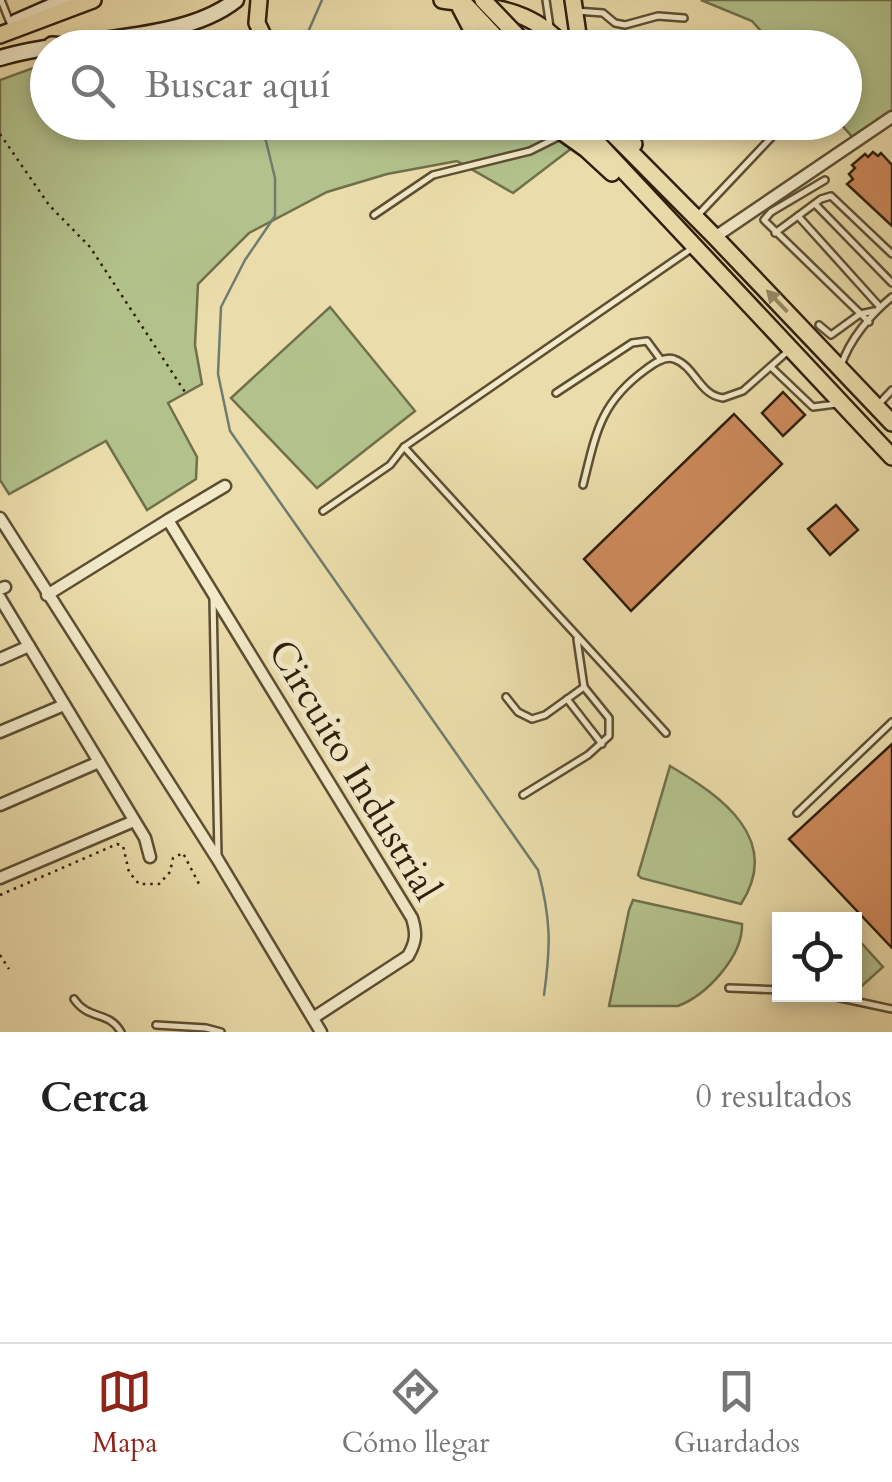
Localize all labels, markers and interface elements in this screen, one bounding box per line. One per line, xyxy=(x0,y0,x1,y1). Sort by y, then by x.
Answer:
search box xyxy=(30,30,862,140)
icon: search xyxy=(65,58,120,113)
text: Buscar aquí xyxy=(145,59,331,111)
one-way arrow xyxy=(766,290,789,314)
street label: Circuito Industrial xyxy=(256,630,453,911)
map controls xyxy=(772,912,862,1002)
button: locate xyxy=(772,912,862,1002)
text: Cerca xyxy=(40,1069,149,1126)
text: 0 resultados xyxy=(695,1075,852,1119)
tab: Mapa xyxy=(92,1364,158,1462)
tab: Cómo llegar xyxy=(342,1364,490,1462)
tab: Guardados xyxy=(674,1364,800,1462)

